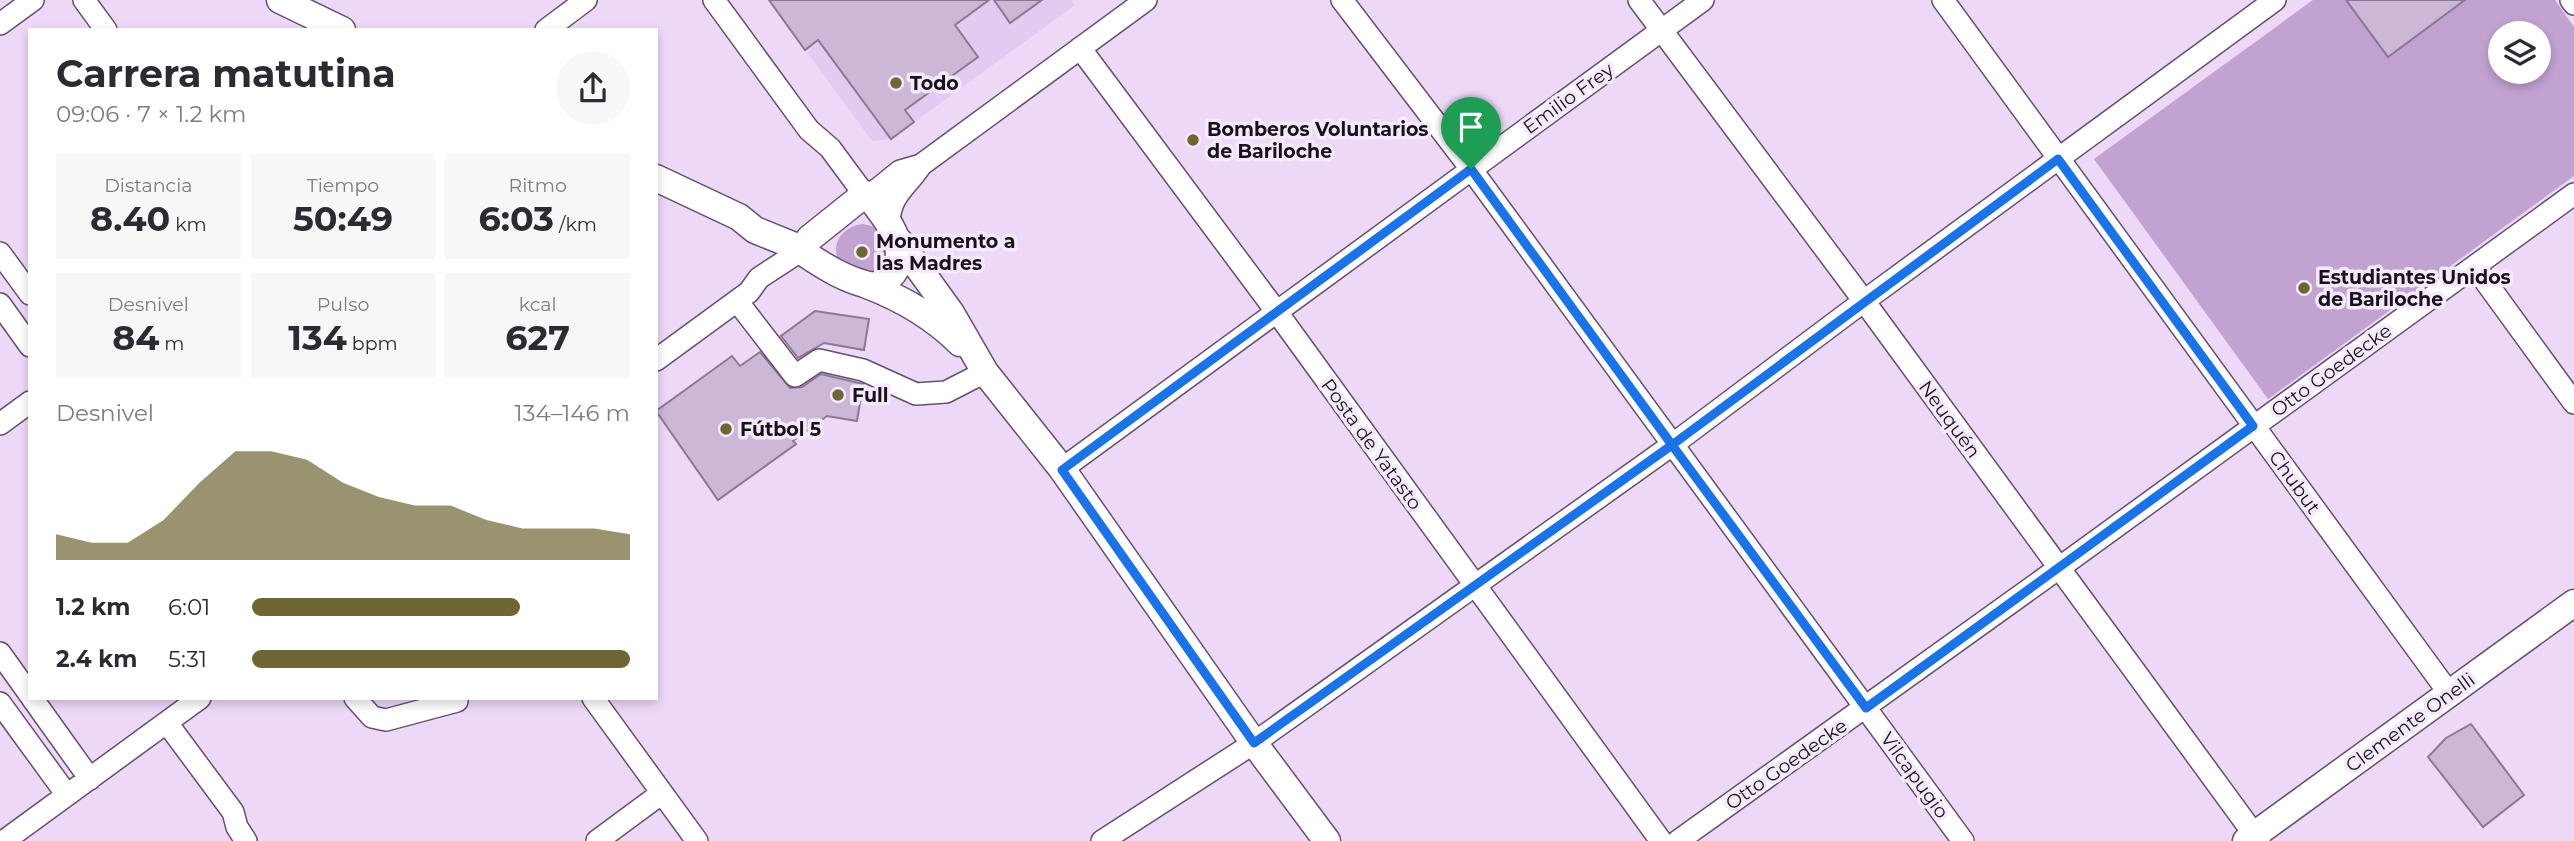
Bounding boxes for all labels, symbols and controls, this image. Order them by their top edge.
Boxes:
map controls [2488,21,2551,84]
button: layers [2488,21,2551,84]
text: Carrera matutina [56,50,396,97]
button: share [556,51,630,125]
street label: Emilio Frey [1519,58,1618,139]
place label: Todo [910,72,959,95]
marker: Todo [888,75,904,91]
pin [1441,97,1501,169]
text: 09:06 · 7 × 1.2 km [56,100,247,128]
icon: arrive [1452,108,1490,146]
place label: Bomberos Voluntarios de Bariloche [1207,118,1428,163]
marker: Bomberos Voluntarios de Bariloche [1185,132,1201,148]
text: Distancia [104,174,193,197]
text: Tiempo [307,174,379,197]
text: Ritmo [508,174,567,197]
text: 8.40 [90,197,170,240]
text: 50:49 [293,197,393,240]
text: 6:03 [478,197,554,240]
text: km [170,213,207,236]
text: /km [554,213,597,236]
place label: Monumento a las Madres [876,230,1015,275]
marker: Monumento a las Madres [854,244,870,260]
place label: Estudiantes Unidos de Bariloche [2318,266,2511,311]
marker: Estudiantes Unidos de Bariloche [2296,280,2312,296]
text: Desnivel [108,293,189,316]
text: Pulso [317,293,369,316]
text: kcal [519,293,557,316]
text: 84 [112,316,159,359]
text: 134 [288,316,347,359]
text: 627 [505,316,570,359]
street label: Otto Goedecke [2267,319,2396,422]
text: m [159,332,185,355]
text: bpm [347,332,398,355]
street label: Posta de Yatasto [1316,374,1427,514]
street label: Neuquén [1914,376,1985,462]
place label: Full [852,384,888,407]
marker: Full [830,387,846,403]
text: Desnivel [56,399,154,427]
text: 134–146 m [514,399,630,427]
place label: Fútbol 5 [740,418,821,441]
marker: Fútbol 5 [718,421,734,437]
street label: Chubut [2264,446,2325,519]
text: 1.2 km [56,593,130,621]
text: 6:01 [168,593,210,621]
text: 2.4 km [56,645,137,673]
text: 5:31 [168,645,207,673]
street label: Clemente Onelli [2341,668,2479,777]
street label: Otto Goedecke [1721,714,1852,815]
street label: Vilcapugio [1876,728,1954,823]

